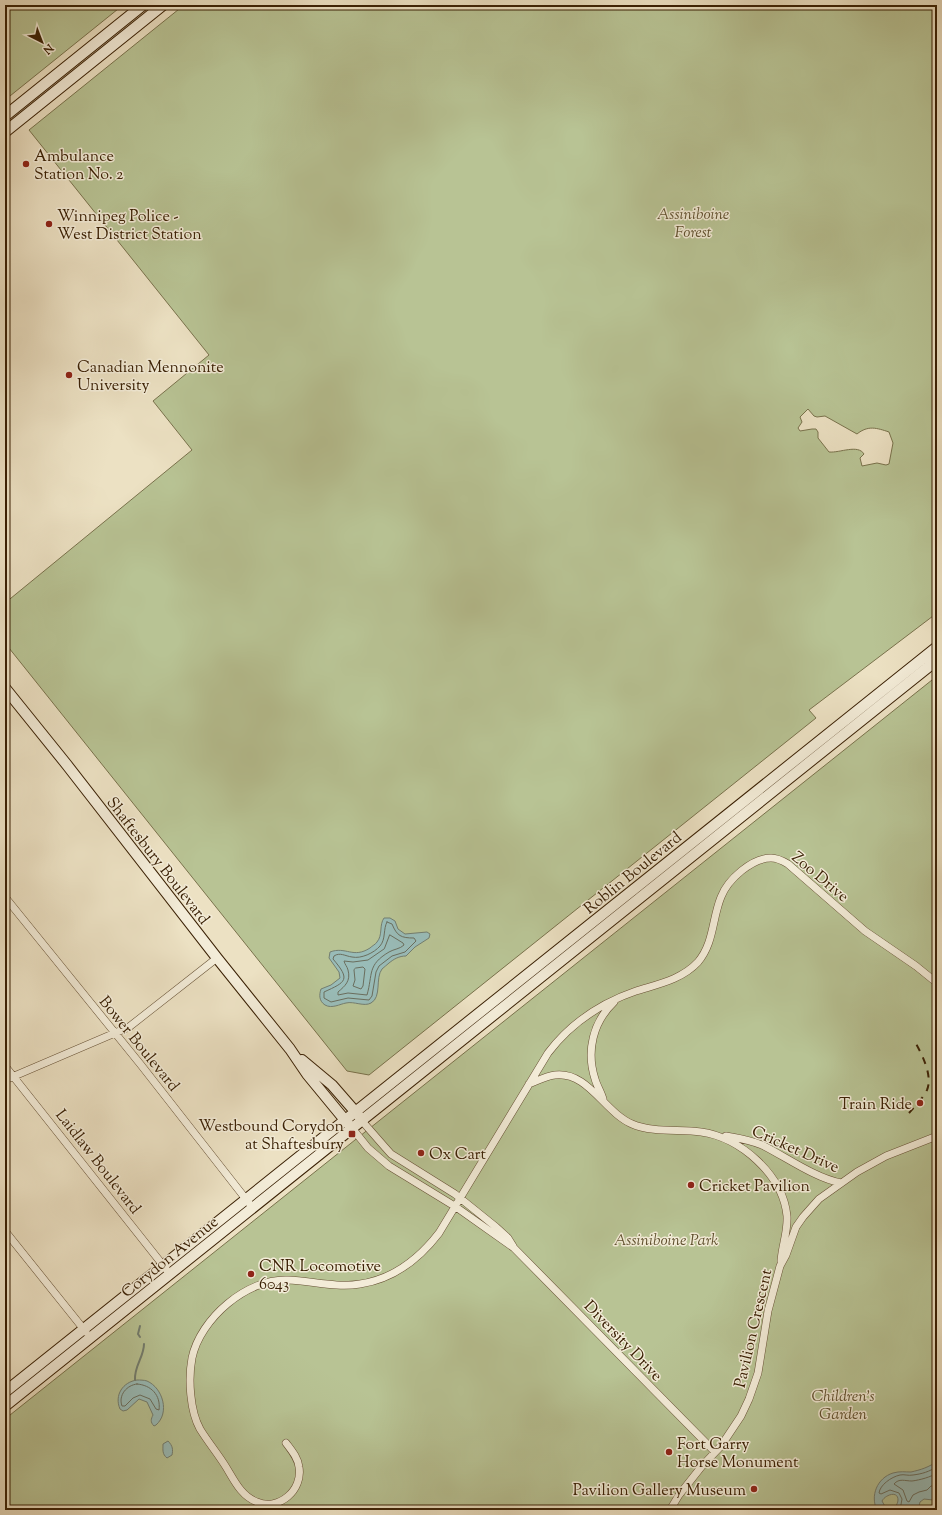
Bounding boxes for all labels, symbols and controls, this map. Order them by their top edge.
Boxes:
north arrow [22,22,62,62]
text: N [39,39,57,58]
place label: Ambulance Station No. 2 [34,146,124,187]
marker: Ambulance Station No. 2 [21,159,31,169]
park label: Assiniboine Forest [657,204,729,245]
place label: Winnipeg Police - West District Station [57,206,202,247]
marker: Winnipeg Police - West District Station [44,219,54,229]
place label: Canadian Mennonite University [77,357,224,398]
marker: Canadian Mennonite University [64,370,74,380]
street label: Shaftesbury Boulevard [100,793,214,930]
street label: Roblin Boulevard [580,827,688,921]
street label: Zoo Drive [786,847,853,909]
street label: Bower Boulevard [92,992,184,1097]
place label: Train Ride [839,1094,912,1117]
marker: Train Ride [915,1098,925,1108]
street label: Laidlaw Boulevard [49,1105,145,1220]
place label: Westbound Corydon at Shaftesbury [198,1116,345,1157]
street label: Cricket Drive [748,1121,842,1180]
marker: Westbound Corydon at Shaftesbury [347,1129,357,1139]
place label: Ox Cart [429,1144,487,1167]
marker: Ox Cart [416,1148,426,1158]
place label: Cricket Pavilion [699,1176,811,1199]
marker: Cricket Pavilion [686,1180,696,1190]
street label: Corydon Avenue [117,1212,224,1304]
park label: Assiniboine Park [614,1230,718,1253]
place label: CNR Locomotive 6043 [259,1256,381,1297]
street label: Pavilion Crescent [730,1266,779,1390]
marker: CNR Locomotive 6043 [246,1269,256,1279]
street label: Diversity Drive [578,1296,667,1387]
park label: Children's Garden [811,1386,875,1427]
place label: Fort Garry Horse Monument [677,1434,799,1475]
marker: Fort Garry Horse Monument [664,1447,674,1457]
place label: Pavilion Gallery Museum [573,1480,746,1503]
marker: Pavilion Gallery Museum [749,1484,759,1494]

